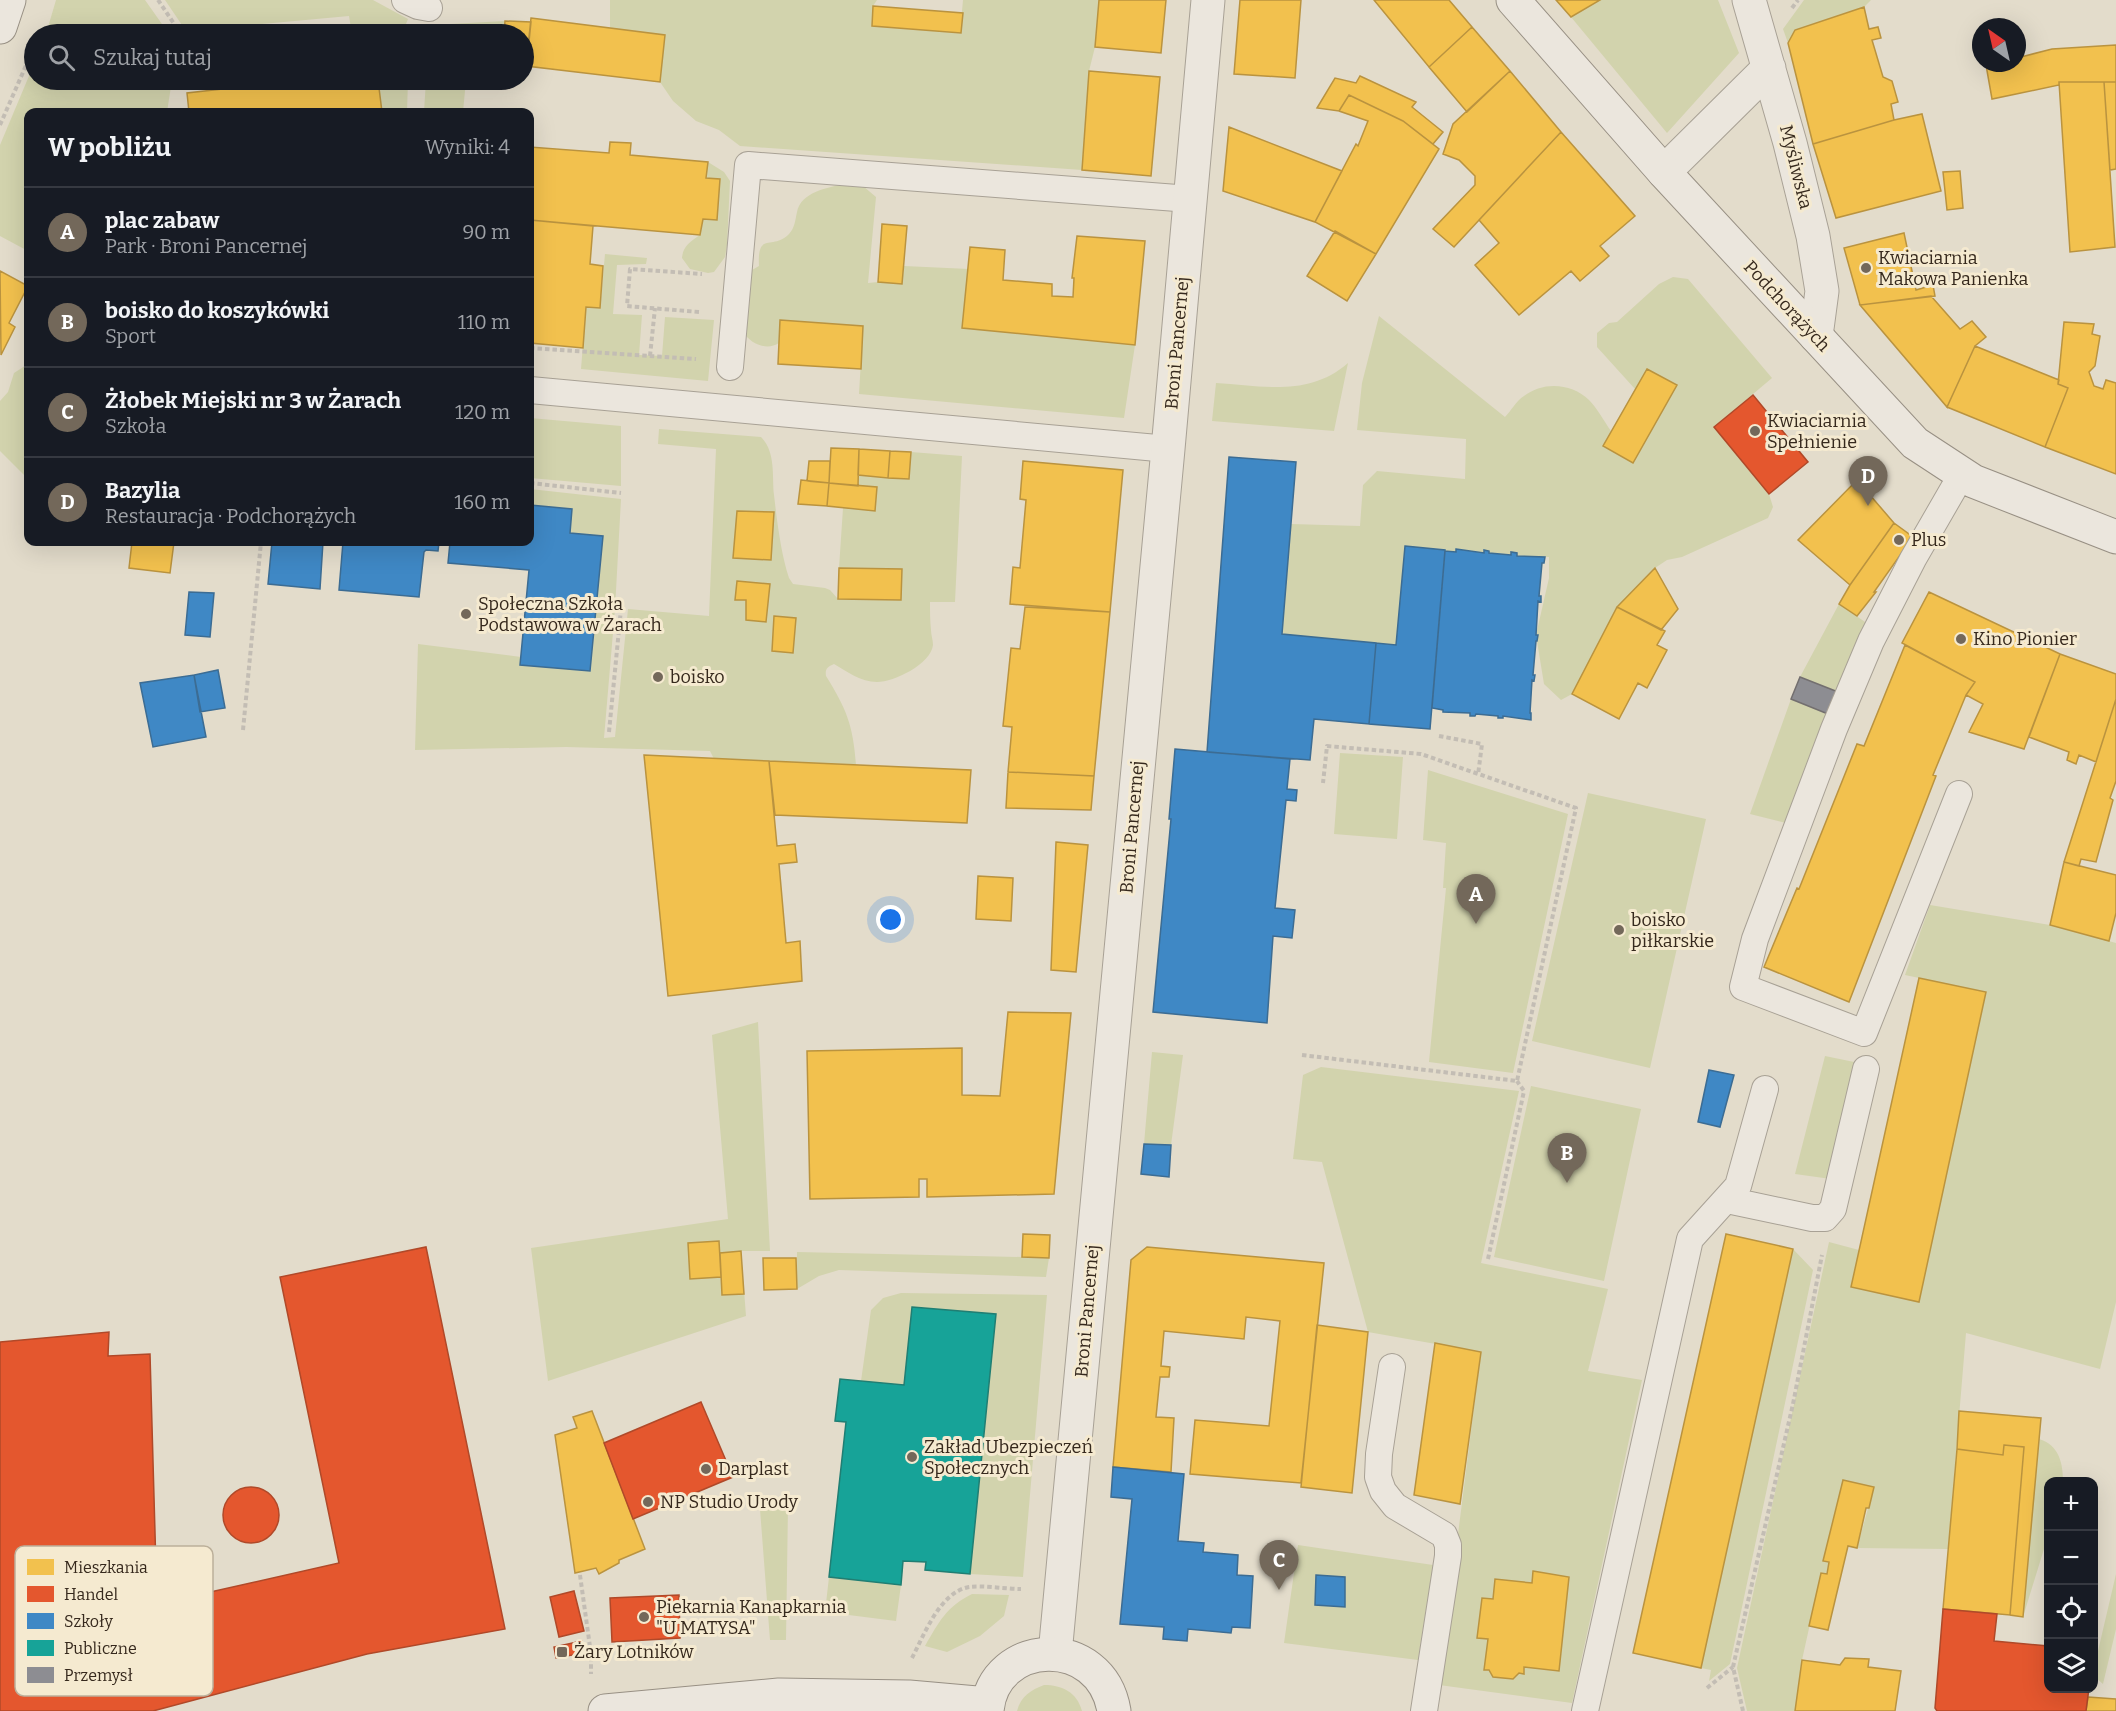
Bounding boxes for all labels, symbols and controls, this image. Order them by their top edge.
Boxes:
north arrow [1972,18,2026,72]
search box [24,24,534,90]
icon: search [45,41,78,74]
text: Szukaj tutaj [93,44,212,71]
street label: Myśliwska [1775,123,1817,211]
text: W pobliżu [48,132,171,163]
text: Wyniki: 4 [425,135,510,159]
text: plac zabaw [105,207,219,234]
text: A [60,220,75,244]
text: 90 m [462,220,510,244]
text: Park · Broni Pancernej [105,234,308,258]
place label: Kwiaciarnia Makowa Panienka [1878,247,2028,290]
street label: Podchorążych [1739,256,1835,356]
marker: Kwiaciarnia Makowa Panienka [1859,261,1873,275]
street label: Broni Pancernej [1160,276,1194,410]
text: boisko do koszykówki [105,297,329,324]
text: B [61,310,74,334]
text: 110 m [458,310,510,334]
text: Sport [105,324,156,348]
text: Żłobek Miejski nr 3 w Żarach [105,387,401,414]
text: C [61,400,74,424]
text: 120 m [455,400,510,424]
place label: Kwiaciarnia Spełnienie [1767,410,1867,453]
text: Szkoła [105,414,166,438]
marker: Kwiaciarnia Spełnienie [1748,424,1762,438]
pin: D [1848,456,1888,506]
text: Bazylia [105,477,180,504]
text: D [60,490,75,514]
text: 160 m [454,490,510,514]
text: Restauracja · Podchorążych [105,504,356,528]
place label: Plus [1911,529,1946,551]
marker: Plus [1892,533,1906,547]
place label: Społeczna Szkoła Podstawowa w Żarach [478,593,662,636]
marker: Społeczna Szkoła Podstawowa w Żarach [459,607,473,621]
place label: Kino Pionier [1973,628,2077,650]
marker: Kino Pionier [1954,632,1968,646]
place label: boisko [670,666,725,688]
marker: boisko [651,670,665,684]
street label: Broni Pancernej [1115,760,1149,894]
pin: A [1456,874,1496,924]
your location [876,905,905,934]
place label: boisko piłkarskie [1631,909,1714,952]
marker: boisko piłkarskie [1612,923,1626,937]
pin: B [1548,1134,1586,1183]
street label: Broni Pancernej [1070,1244,1104,1378]
place label: Zakład Ubezpieczeń Społecznych [924,1436,1093,1479]
marker: Zakład Ubezpieczeń Społecznych [905,1450,919,1464]
place label: Darplast [718,1458,789,1480]
marker: Darplast [699,1462,713,1476]
map controls [2044,1477,2098,1693]
button: + [2044,1477,2098,1531]
place label: NP Studio Urody [660,1491,799,1513]
marker: NP Studio Urody [641,1495,655,1509]
button: − [2044,1531,2098,1585]
pin: C [1260,1540,1298,1590]
legend [15,1546,213,1696]
text: Mieszkania [64,1558,148,1577]
text: Handel [64,1585,119,1604]
button: locate [2044,1585,2098,1639]
place label: Piekarnia Kanapkarnia "U MATYSA" [656,1596,847,1639]
marker: Piekarnia Kanapkarnia "U MATYSA" [637,1610,651,1624]
text: Szkoły [64,1612,113,1631]
text: Publiczne [64,1639,137,1658]
button: layers [2044,1639,2098,1693]
place label: Żary Lotników [574,1641,694,1663]
marker: Żary Lotników [555,1645,569,1659]
text: Przemysł [64,1666,133,1685]

